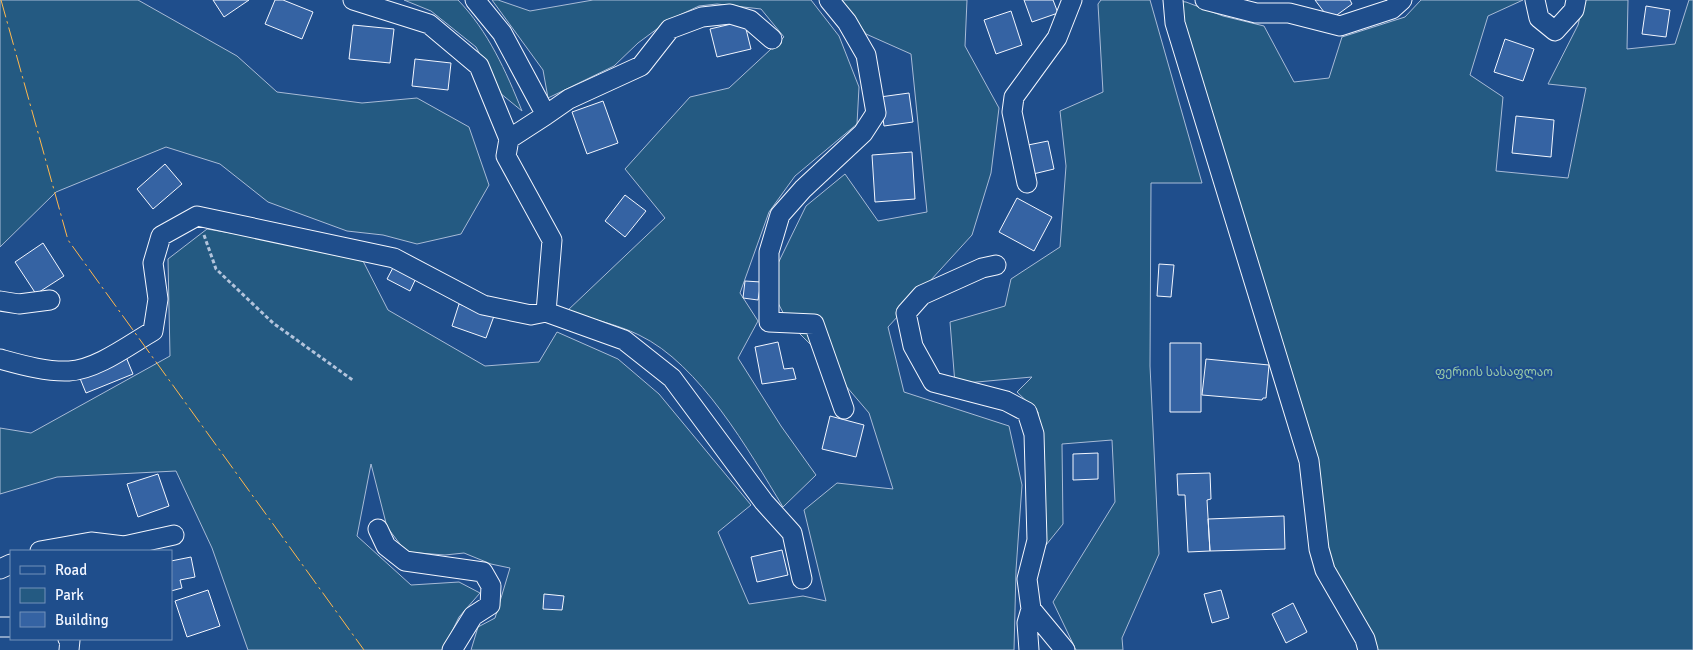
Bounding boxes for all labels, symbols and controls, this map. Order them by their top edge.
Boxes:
park label: ფერიის სასაფლაო [1435,365,1553,380]
legend [10,550,172,640]
text: Road [55,561,87,579]
text: Park [55,586,84,604]
text: Building [55,611,109,629]

